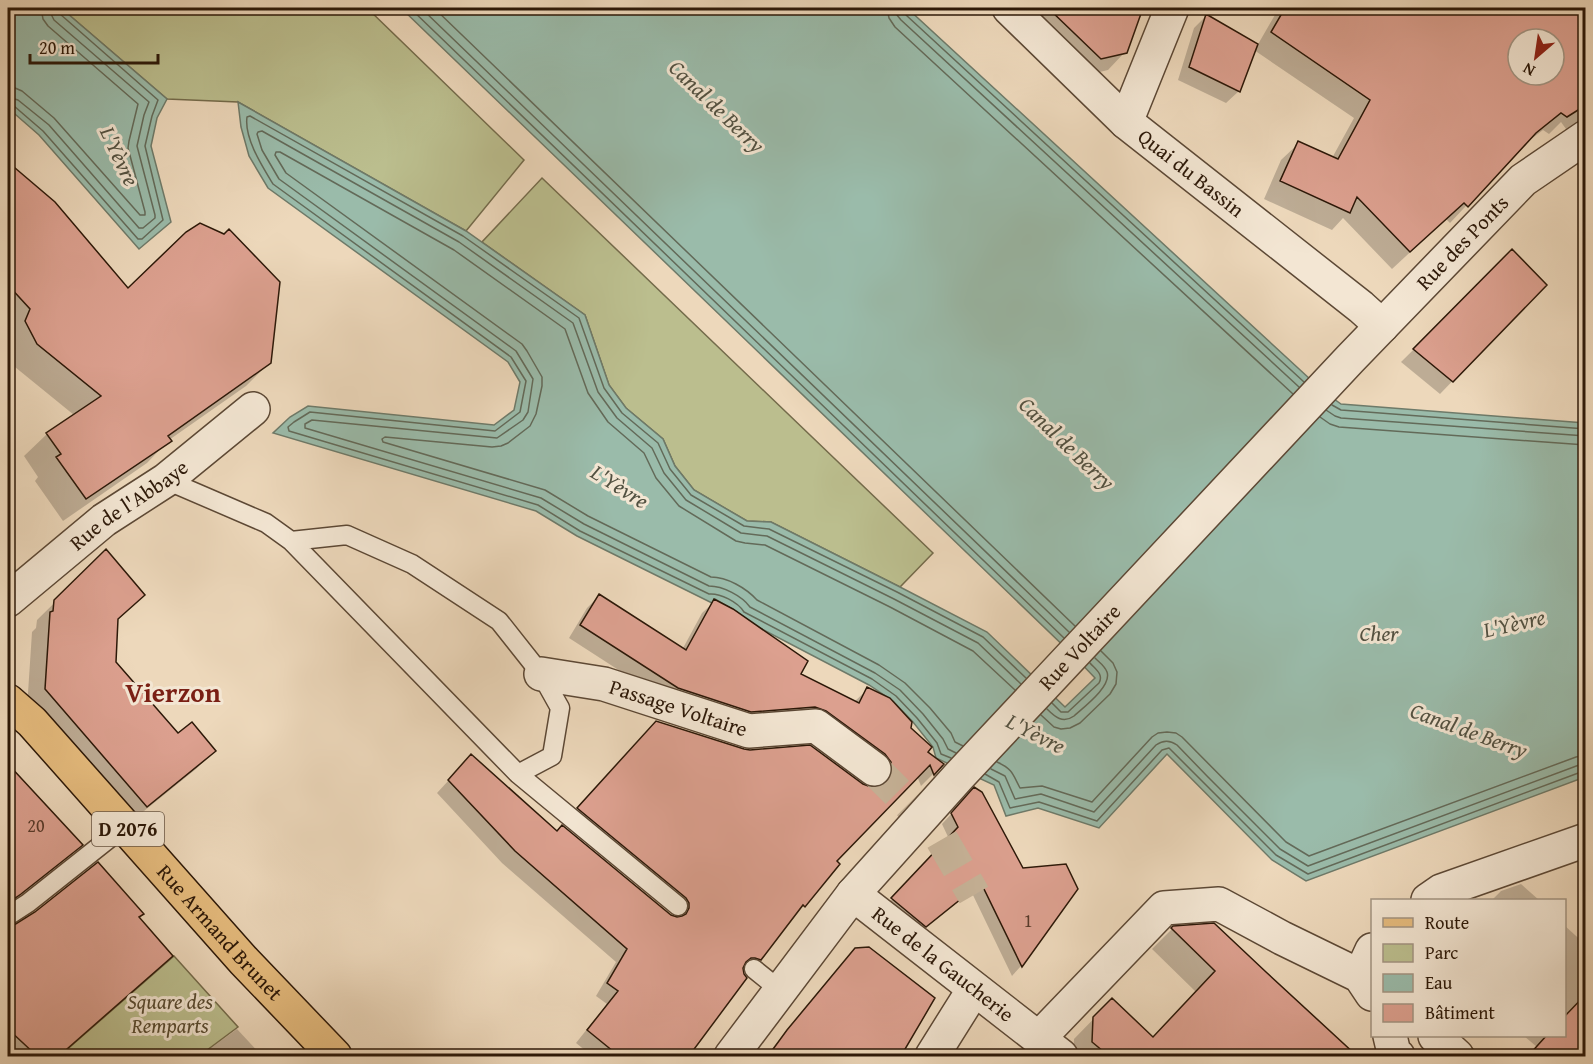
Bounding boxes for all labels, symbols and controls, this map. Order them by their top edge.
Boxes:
scale bar [30,27,158,65]
north arrow [1506,27,1566,87]
text: 20 m [39,34,75,61]
water label: Canal de Berry [662,52,772,160]
text: N [1518,57,1539,83]
water label: L'Yèvre [92,120,148,191]
street label: Quai du Bassin [1131,121,1251,225]
street label: Rue des Ponts [1409,188,1516,297]
water label: Canal de Berry [1012,389,1122,497]
street label: Rue de l'Abbaye [63,452,195,558]
water label: L'Yèvre [584,455,655,516]
street label: Rue Voltaire [1031,597,1128,697]
water label: L'Yèvre [1479,600,1548,646]
water label: Cher [1359,617,1399,649]
street label: Passage Voltaire [606,671,752,745]
district label: Vierzon [125,672,221,712]
water label: Canal de Berry [1406,694,1532,766]
water label: L'Yèvre [1000,704,1071,762]
house number: 20 [27,812,45,839]
road number: D 2076 [92,812,164,846]
street label: Rue Armand Brunet [150,857,291,1008]
street label: Rue de la Gaucherie [866,898,1021,1029]
legend [1371,899,1566,1037]
house number: 1 [1024,907,1032,934]
text: Route [1425,909,1469,936]
text: Parc [1425,939,1458,966]
text: Eau [1425,969,1453,996]
park label: Square des Remparts [127,986,213,1041]
text: Bâtiment [1425,999,1495,1026]

